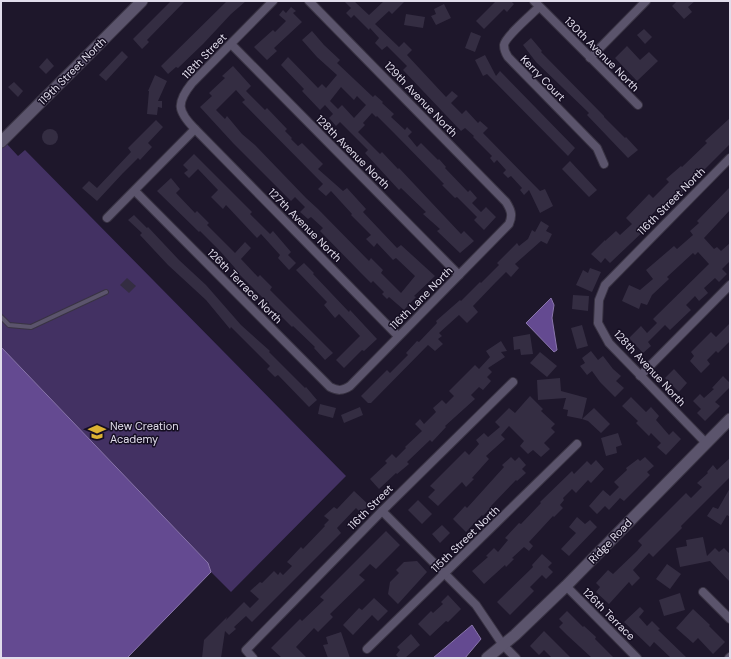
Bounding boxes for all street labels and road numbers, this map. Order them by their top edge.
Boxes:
street label: 130th Avenue North [562,14,642,94]
street label: 118th Street [179,30,229,82]
street label: 119th Street North [35,34,109,108]
street label: Kerry Court [518,52,568,104]
street label: 129th Avenue North [381,58,461,140]
street label: 128th Avenue North [313,112,393,192]
street label: 116th Street North [634,164,708,238]
street label: 127th Avenue North [265,185,345,265]
street label: 126th Terrace North [205,246,285,326]
street label: 116th Lane North [387,264,455,332]
street label: 128th Avenue North [611,327,689,409]
street label: 116th Street [344,481,396,533]
street label: 115th Street North [428,503,502,575]
street label: Ridge Road [585,516,635,566]
street label: 126th Terrace [580,585,638,643]

